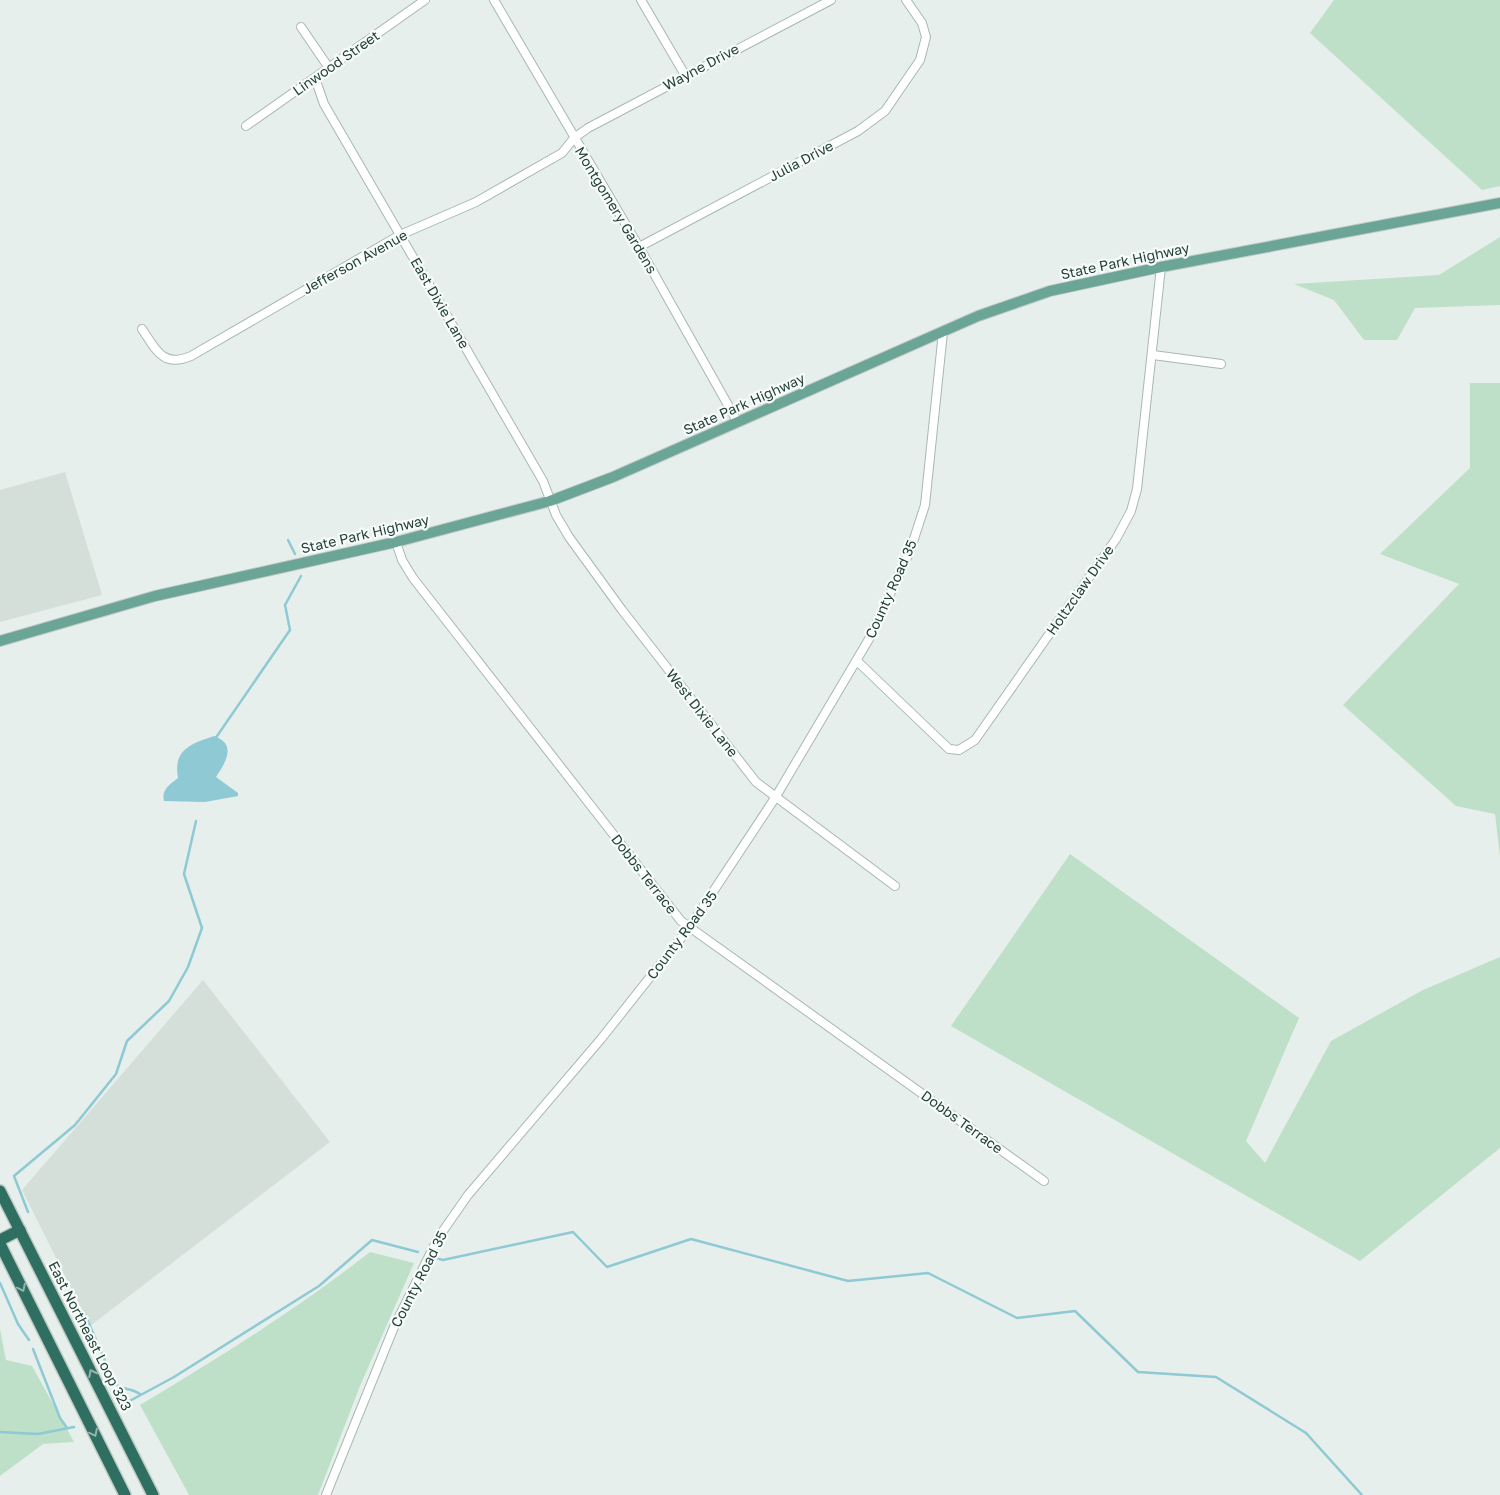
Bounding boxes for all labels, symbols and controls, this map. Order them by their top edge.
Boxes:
street label: Linwood Street [289,26,382,99]
street label: Wayne Drive [660,40,742,94]
street label: Julia Drive [766,136,836,185]
street label: Montgomery Gardens [572,143,661,276]
street label: Jefferson Avenue [300,226,410,297]
street label: State Park Highway [1059,239,1191,282]
street label: East Dixie Lane [408,254,473,351]
street label: State Park Highway [680,369,807,438]
street label: State Park Highway [299,510,431,557]
street label: County Road 35 [861,537,920,641]
street label: Holtzclaw Drive [1042,542,1117,638]
street label: West Dixie Lane [663,665,742,760]
street label: Dobbs Terrace [608,831,681,917]
street label: County Road 35 [643,887,720,982]
street label: Dobbs Terrace [918,1086,1006,1157]
street label: County Road 35 [387,1228,450,1330]
street label: East Northeast Loop 323 [45,1258,136,1413]
one-way arrow [16,1283,26,1292]
one-way arrow [88,1369,98,1378]
one-way arrow [88,1428,98,1437]

